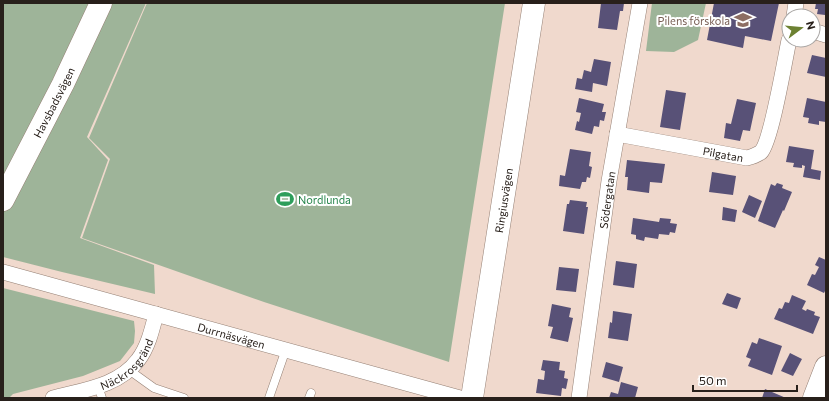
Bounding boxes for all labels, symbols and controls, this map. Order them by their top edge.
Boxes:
north arrow [781,8,821,48]
school or university icon: Pilens förskola [733,10,753,30]
place label: Pilens förskola [658,14,730,27]
text: N [804,19,818,31]
street label: Havsbadsvägen [30,65,77,140]
street label: Pilgatan [702,144,744,164]
street label: Ringiusvägen [492,167,515,234]
street label: Södergatan [596,170,617,229]
sports icon: Nordlunda [275,189,295,209]
place label: Nordlunda [298,193,351,206]
street label: Durrnäsvägen [196,320,267,350]
street label: Näckrosgränd [98,337,155,392]
scale bar [693,367,797,393]
text: 50 m [699,373,727,387]

